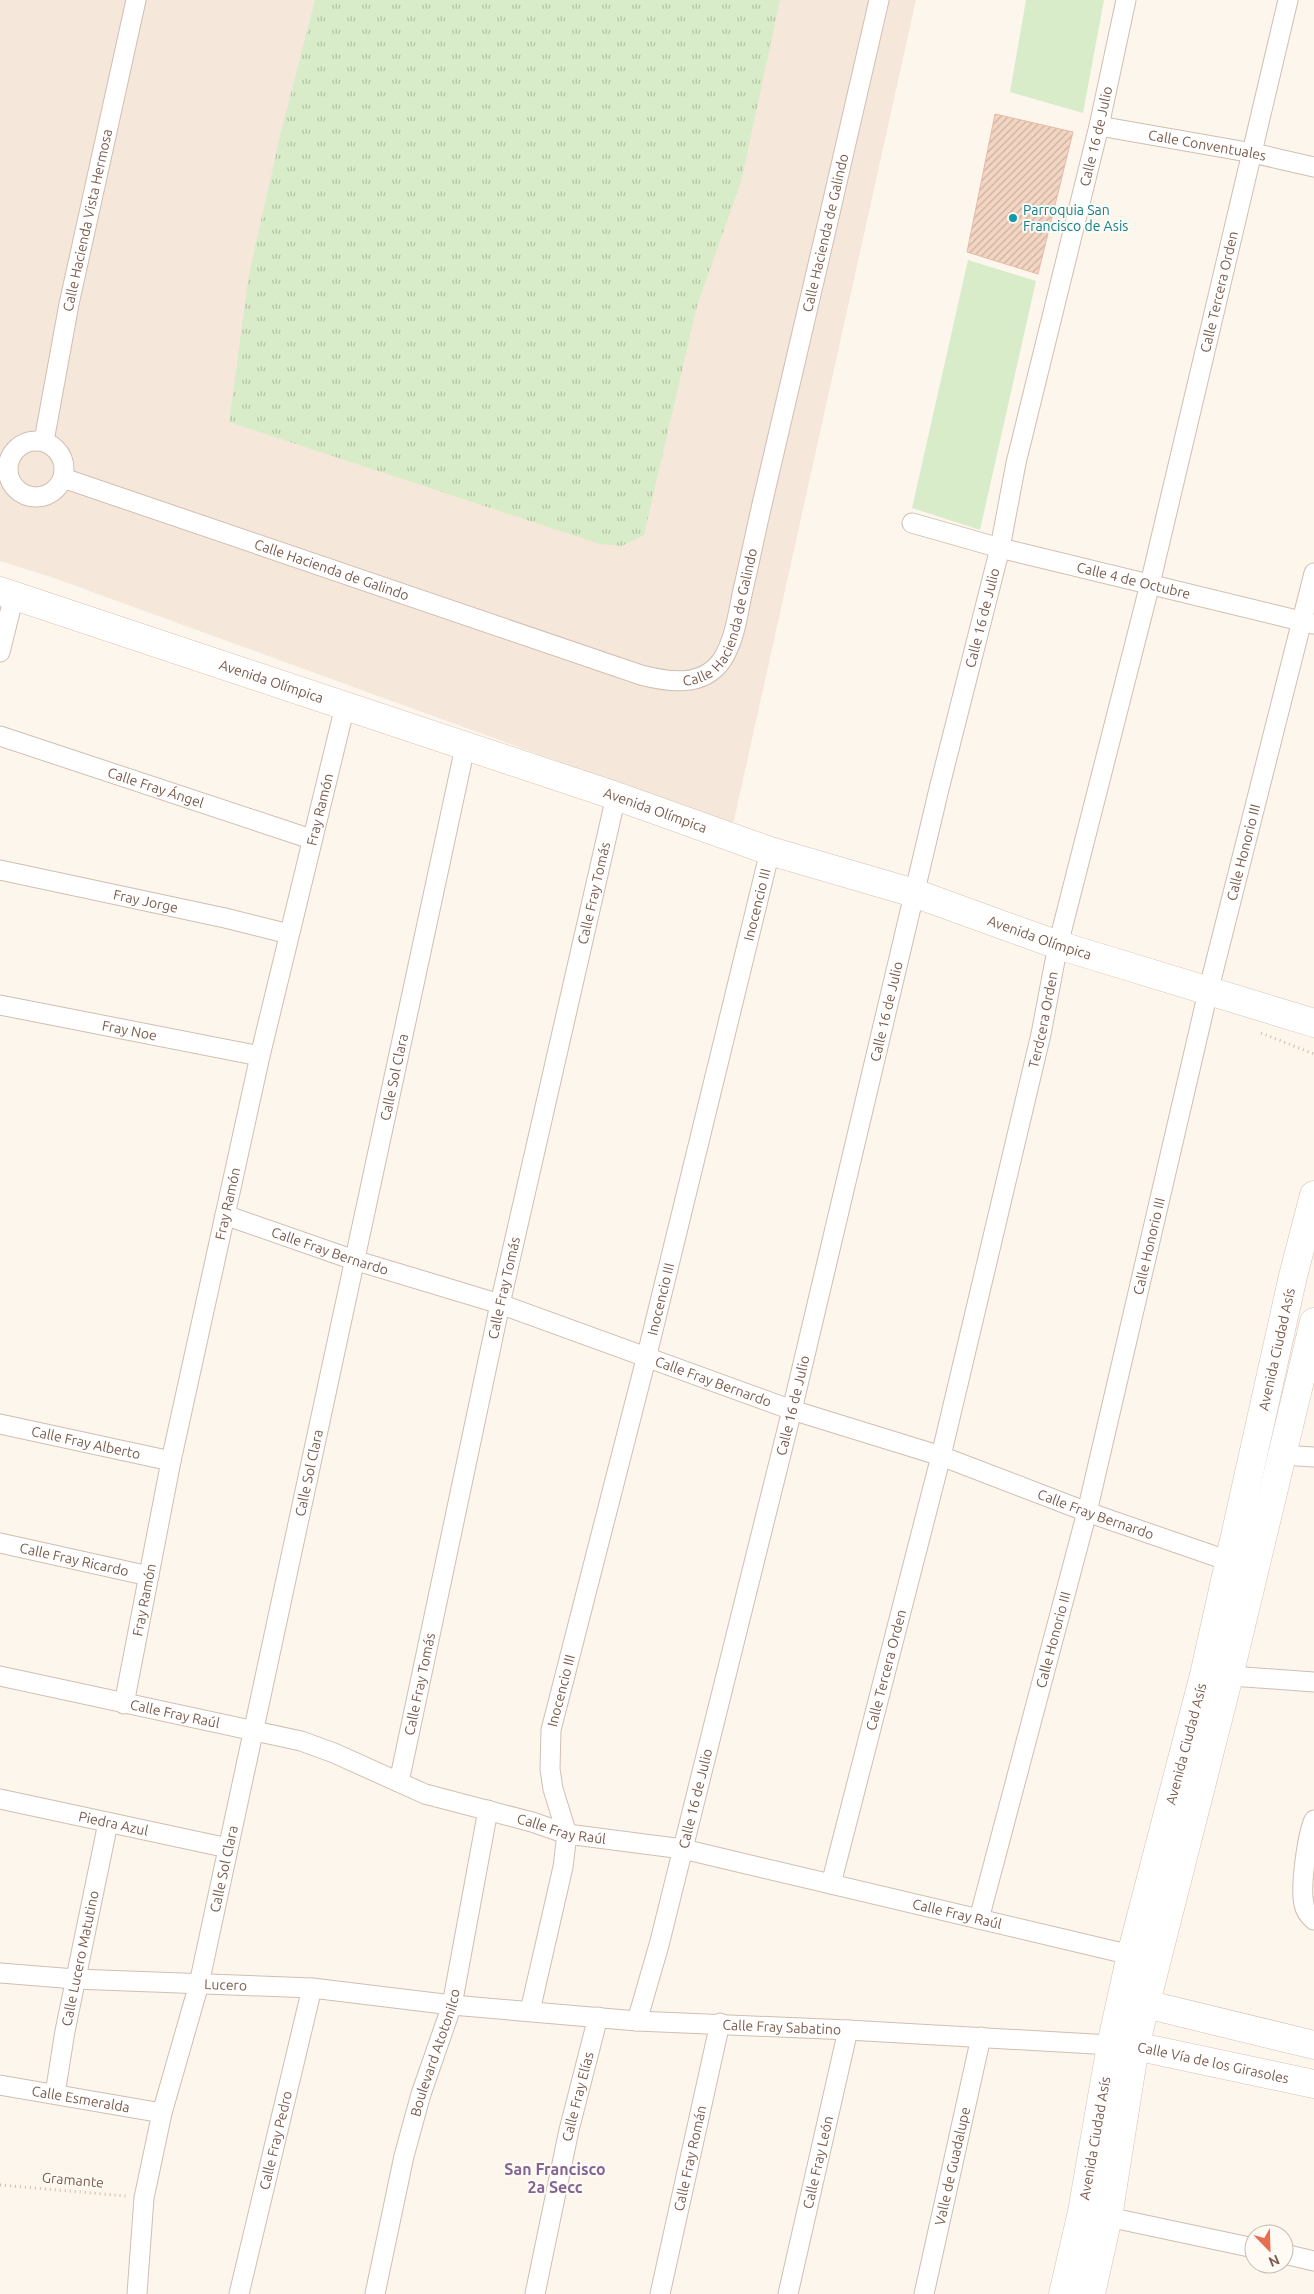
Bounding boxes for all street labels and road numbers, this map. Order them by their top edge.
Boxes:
street label: Calle 16 de Julio [1076,85,1115,188]
street label: Calle Hacienda Vista Hermosa [60,127,115,313]
street label: Calle Conventuales [1147,127,1268,164]
street label: Calle Hacienda de Galindo [799,152,851,314]
street label: Calle Tercera Orden [1197,229,1241,354]
street label: Calle Hacienda de Galindo [252,536,411,603]
street label: Calle Hacienda de Galindo [682,547,760,689]
street label: Calle 4 de Octubre [1075,559,1192,602]
street label: Calle 16 de Julio [962,566,1003,670]
street label: Avenida Olímpica [217,657,326,706]
street label: Calle Fray Ángel [106,764,206,811]
street label: Fray Ramón [303,772,336,847]
street label: Avenida Olímpica [601,784,709,836]
street label: Calle Honorio III [1223,802,1263,902]
street label: Calle Fray Tomás [574,840,613,946]
street label: Inocencio III [740,867,773,943]
street label: Fray Jorge [112,886,180,916]
street label: Avenida Olímpica [985,912,1093,963]
street label: Calle 16 de Julio [867,960,906,1063]
street label: Terdcera Orden [1025,970,1061,1070]
street label: Fray Noe [101,1017,158,1044]
street label: Calle Sol Clara [377,1032,411,1122]
street label: Fray Ramón [212,1166,243,1241]
street label: Calle Honorio III [1130,1196,1168,1296]
street label: Calle Fray Bernardo [269,1224,390,1278]
street label: Calle Fray Tomás [485,1235,523,1341]
street label: Inocencio III [644,1261,677,1337]
street label: Avenida Ciudad Asís [1255,1286,1298,1412]
street label: Calle Fray Bernardo [653,1353,774,1410]
street label: Calle 16 de Julio [773,1354,813,1457]
street label: Calle Fray Alberto [30,1423,142,1462]
street label: Calle Sol Clara [292,1428,326,1518]
street label: Calle Fray Bernardo [1035,1486,1156,1542]
street label: Calle Fray Ricardo [18,1540,130,1579]
street label: Fray Ramón [129,1562,159,1638]
street label: Calle Honorio III [1033,1590,1074,1690]
street label: Calle Tercera Orden [863,1608,909,1732]
street label: Calle Fray Tomás [401,1631,438,1737]
street label: Inocencio III [544,1653,578,1728]
street label: Avenida Ciudad Asís [1162,1681,1210,1807]
street label: Calle Fray Raúl [129,1696,222,1731]
street label: Calle 16 de Julio [675,1747,716,1850]
street label: Piedra Azul [77,1808,150,1839]
street label: Calle Fray Raúl [515,1810,607,1847]
street label: Calle Sol Clara [207,1824,241,1914]
street label: Calle Lucero Matutino [58,1889,102,2028]
street label: Calle Fray Raúl [911,1896,1004,1932]
street label: Lucero [204,1976,247,1994]
street label: Boulevard Atotonilco [407,1988,463,2118]
street label: Calle Fray Sabatino [722,2017,841,2038]
street label: Calle Vía de los Girasoles [1136,2039,1290,2086]
street label: Calle Fray Elías [559,2050,597,2143]
street label: Avenida Ciudad Asís [1076,2075,1113,2201]
street label: Calle Esmeralda [30,2083,131,2115]
street label: Calle Fray Pedro [256,2089,295,2191]
street label: Calle Fray Román [671,2104,710,2213]
street label: Valle de Guadalupe [931,2105,973,2227]
street label: Calle Fray León [800,2114,836,2210]
street label: Gramante [41,2169,105,2191]

